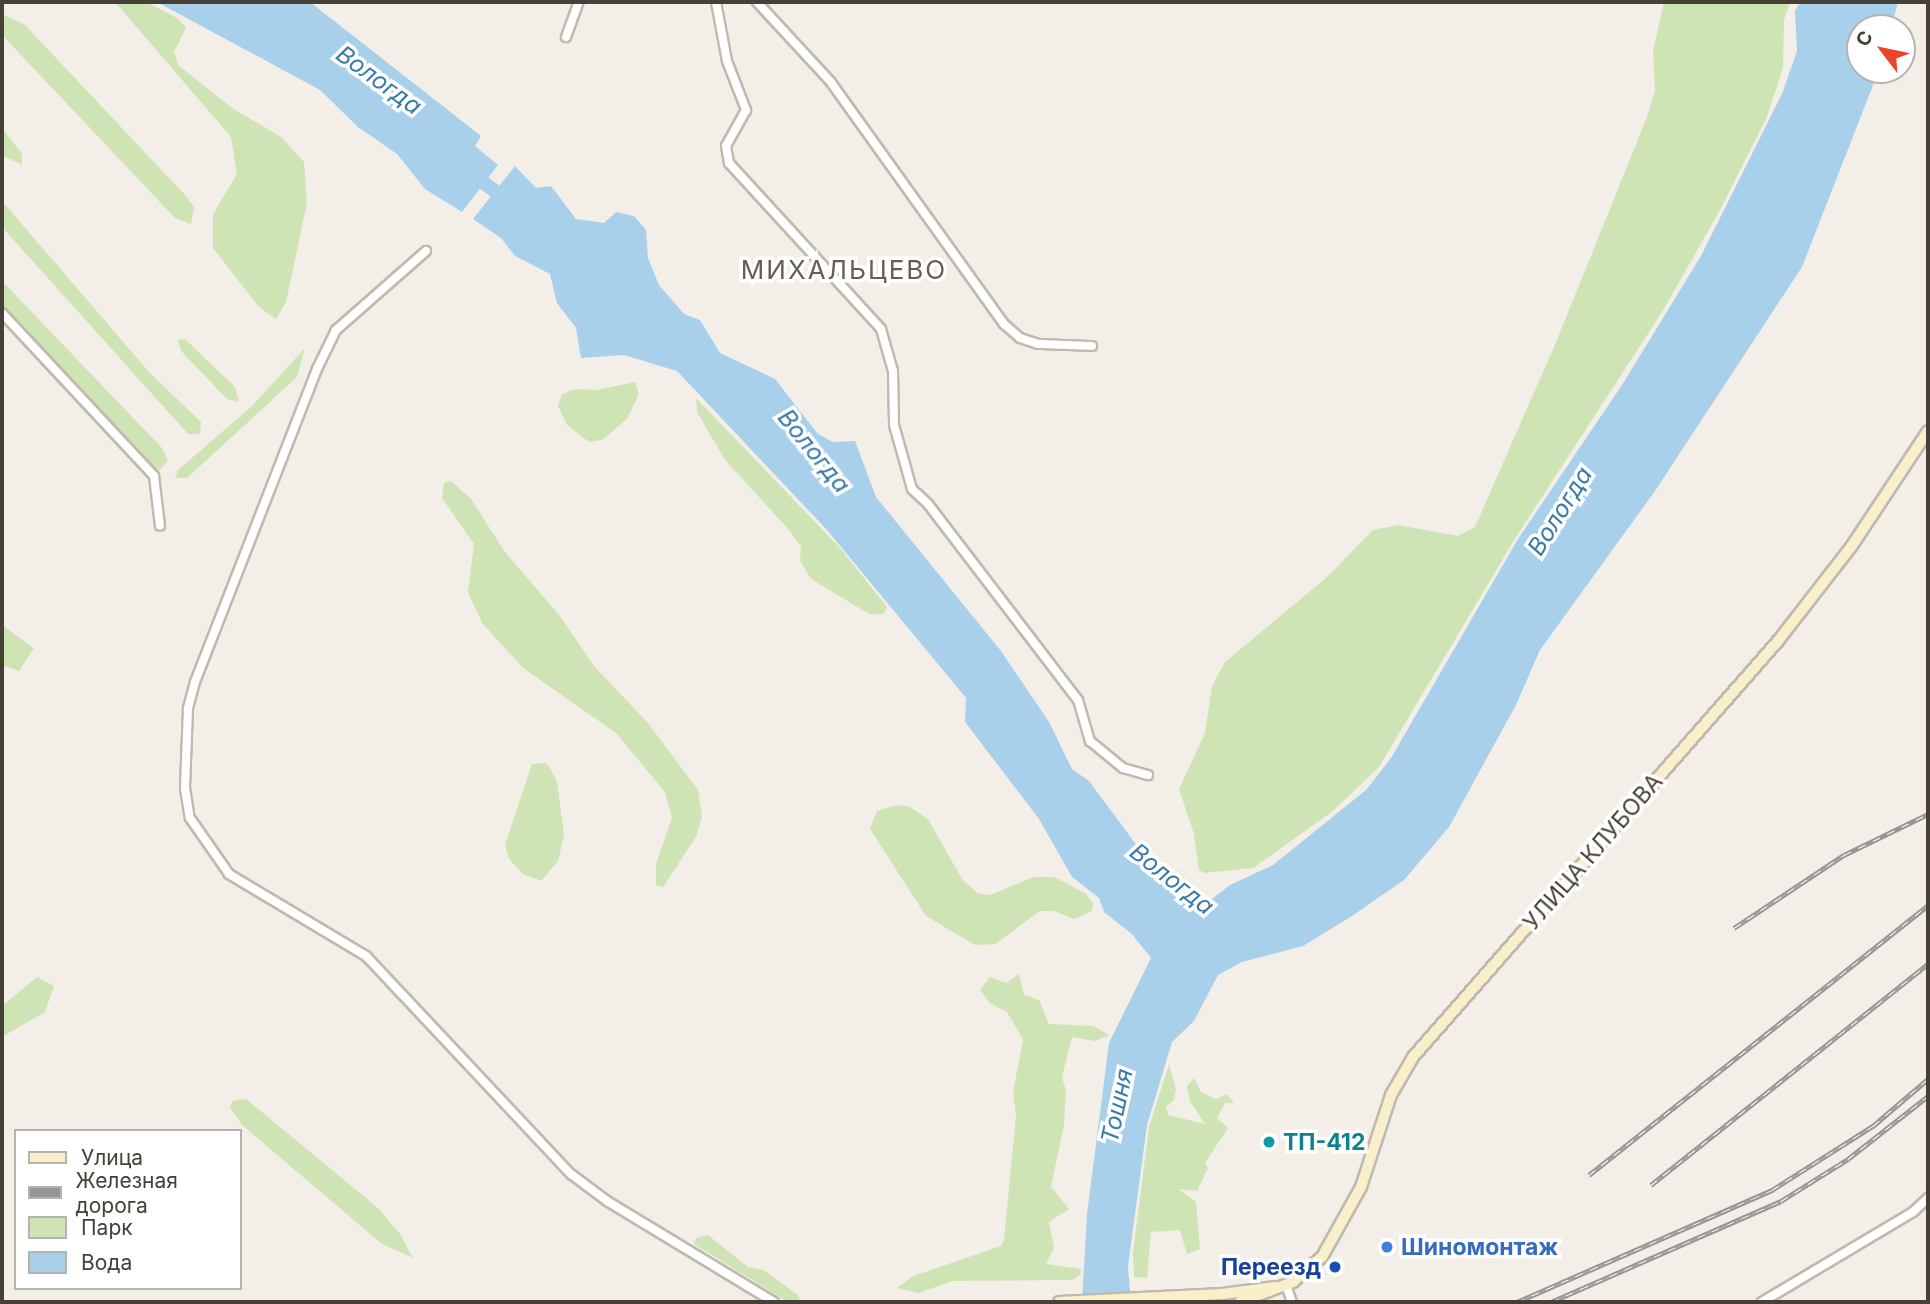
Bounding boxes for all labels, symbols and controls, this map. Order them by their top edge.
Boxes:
north arrow [1846,14,1916,84]
text: С [1851,27,1878,51]
water label: Вологда [331,39,427,121]
district label: МИХАЛЬЦЕВО [742,254,946,286]
water label: Вологда [772,404,856,498]
water label: Вологда [1522,462,1598,560]
street label: УЛИЦА КЛУБОВА [1518,768,1668,936]
water label: Вологда [1124,837,1220,921]
water label: Тошня [1095,1066,1139,1146]
place label: ТП-412 [1283,1128,1365,1156]
legend [14,1129,242,1290]
marker: ТП-412 [1261,1134,1277,1150]
text: Улица [81,1145,143,1170]
text: Железная дорога [76,1168,178,1218]
text: Парк [81,1215,133,1240]
place label: Шиномонтаж [1401,1233,1558,1261]
marker: Шиномонтаж [1379,1239,1395,1255]
text: Вода [81,1250,132,1275]
place label: Переезд [1221,1253,1321,1281]
marker: Переезд [1327,1259,1343,1275]

